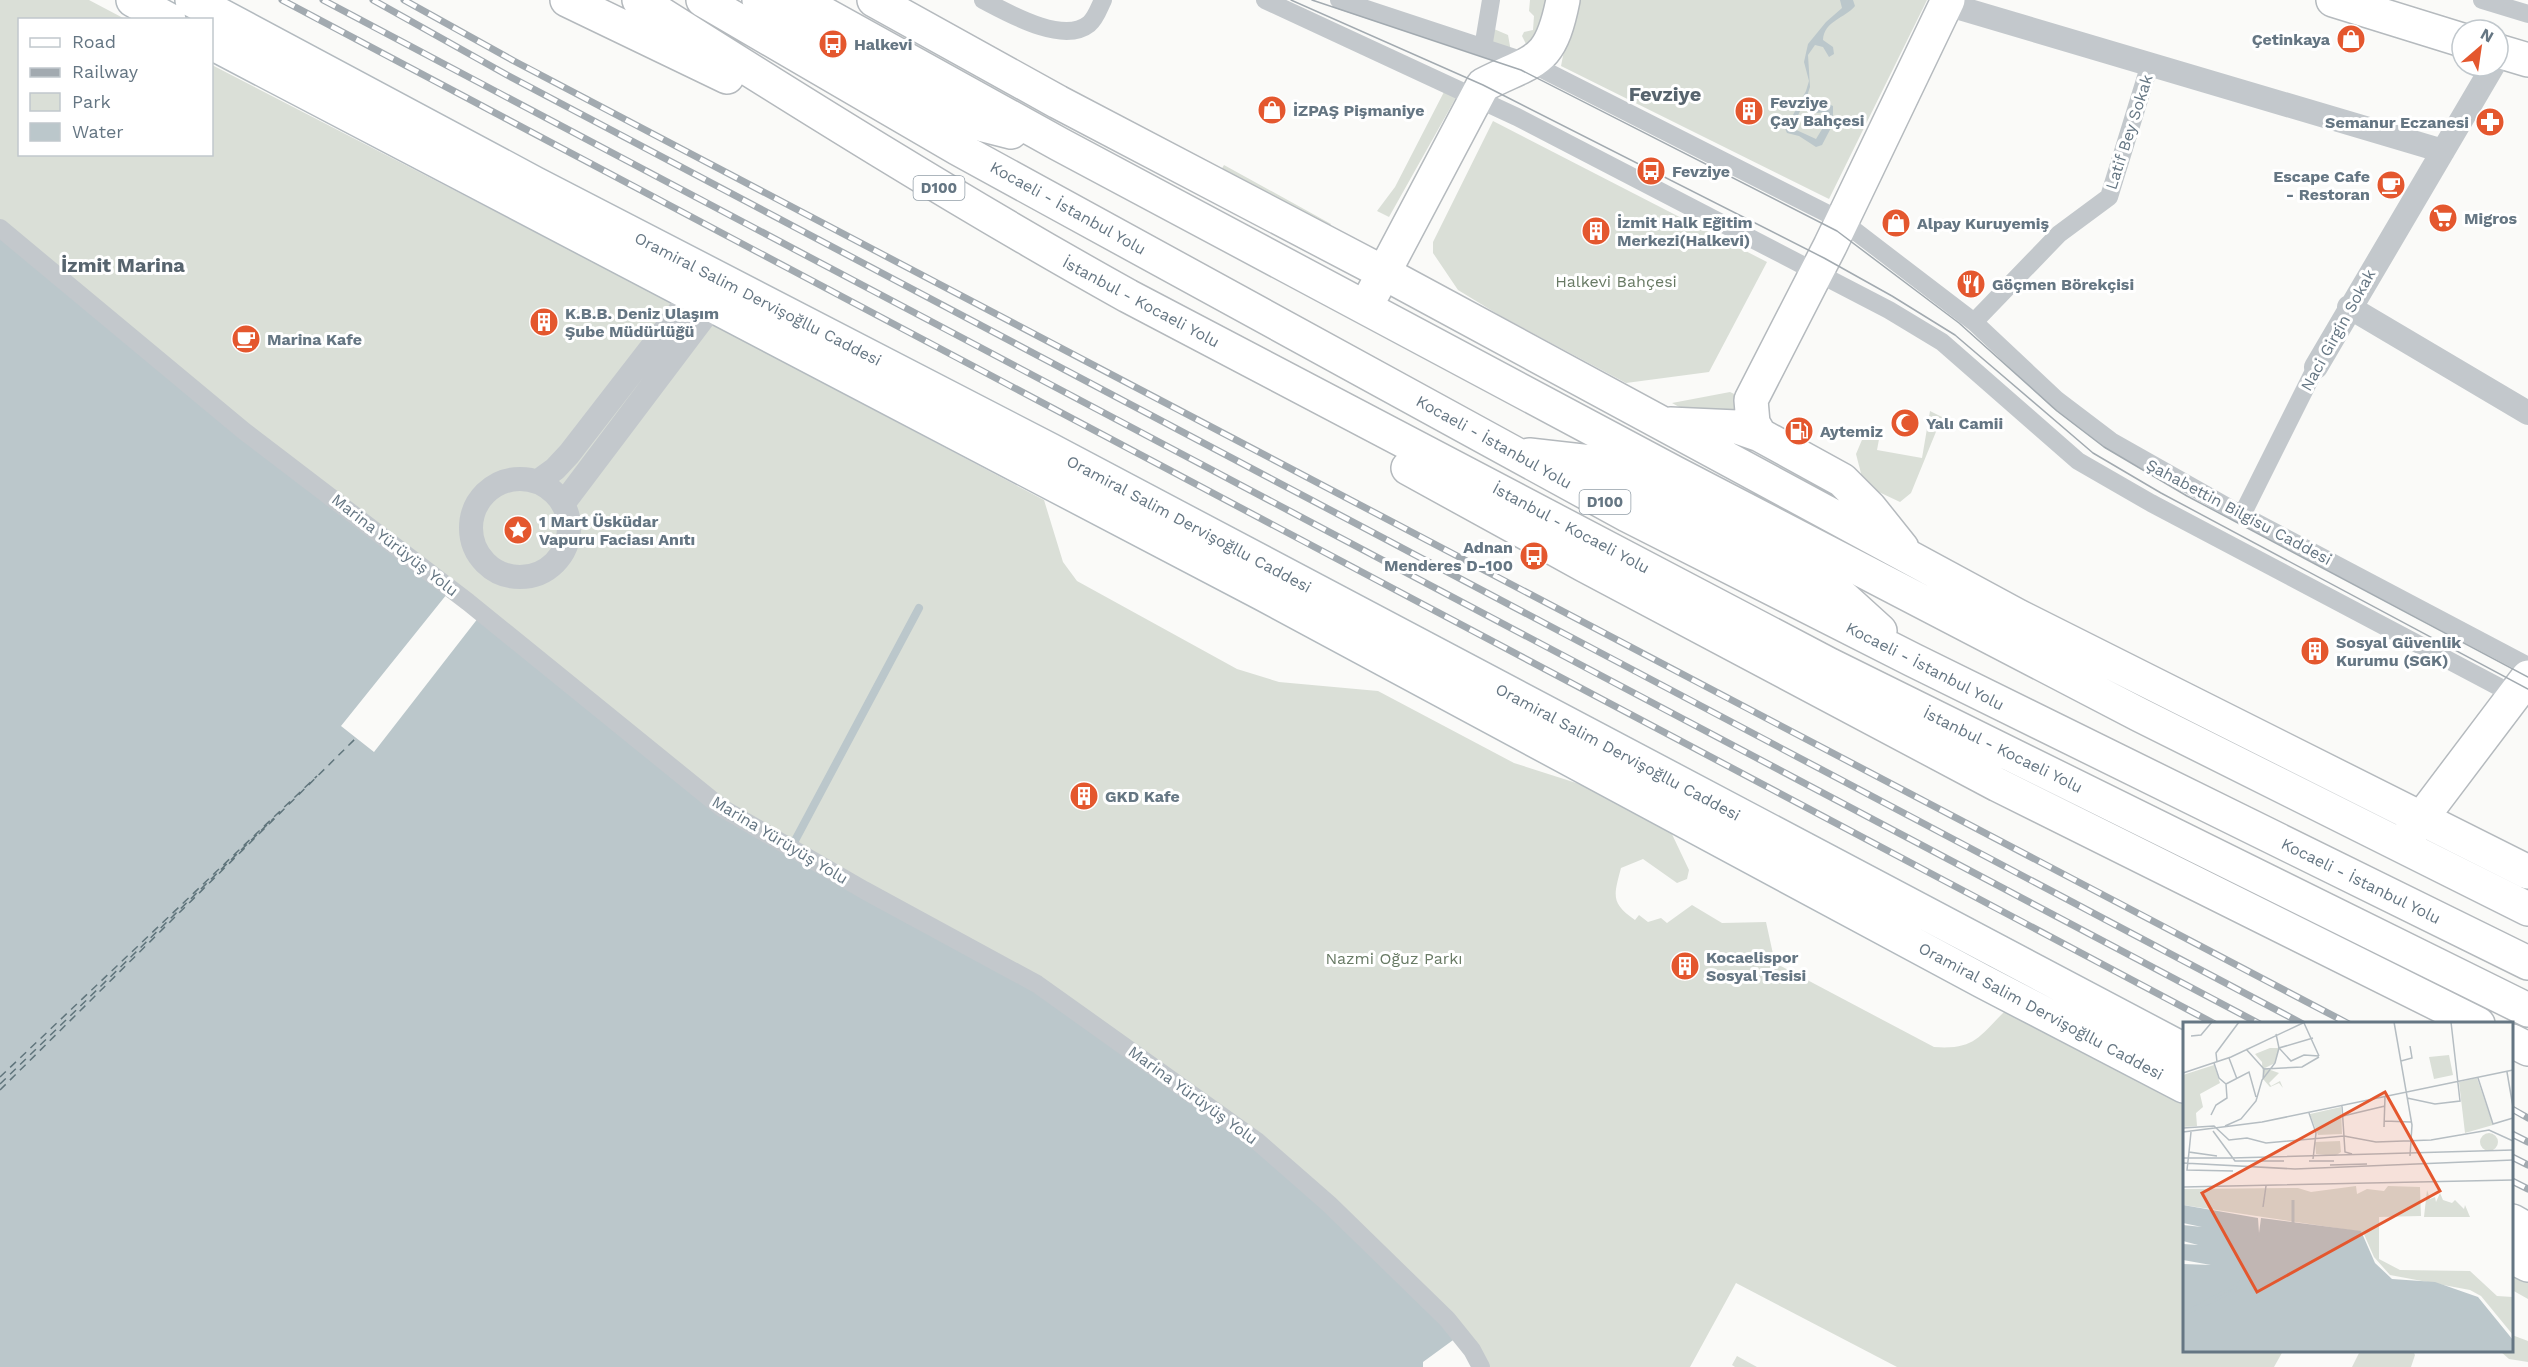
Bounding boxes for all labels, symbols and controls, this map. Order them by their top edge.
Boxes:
legend [18,18,213,156]
north arrow [2450,18,2510,78]
shop icon: Çetinkaya [2335,23,2367,55]
text: N [2477,24,2497,47]
bus stop icon: Halkevi [817,28,849,60]
place label: Çetinkaya [2252,30,2331,49]
text: Road [72,31,116,52]
place label: Halkevi [854,35,912,54]
text: Railway [72,61,139,82]
street label: Latif Bey Sokak [2101,72,2157,192]
district label: Fevziye [1629,82,1701,106]
text: Park [72,91,111,112]
place label: Fevziye Çay Bahçesi [1770,93,1865,130]
shop icon: İZPAŞ Pişmaniye [1256,94,1288,126]
building icon: Fevziye Çay Bahçesi [1733,95,1765,127]
place label: İZPAŞ Pişmaniye [1293,101,1424,120]
pharmacy icon: Semanur Eczanesi [2474,106,2506,138]
place label: Semanur Eczanesi [2325,113,2469,132]
text: Water [72,121,124,142]
bus stop icon: Fevziye [1635,155,1667,187]
street label: Kocaeli - İstanbul Yolu [987,157,1149,259]
place label: Fevziye [1672,162,1730,181]
place label: Escape Cafe - Restoran [2273,167,2370,204]
cafe icon: Escape Cafe - Restoran [2375,169,2407,201]
road number: D100 [914,176,964,200]
supermarket icon: Migros [2427,202,2459,234]
shop icon: Alpay Kuruyemiş [1880,207,1912,239]
place label: Migros [2464,209,2518,228]
place label: İzmit Halk Eğitim Merkezi(Halkevi) [1617,213,1753,250]
place label: Alpay Kuruyemiş [1917,214,2049,233]
building icon: İzmit Halk Eğitim Merkezi(Halkevi) [1580,215,1612,247]
street label: Oramiral Salim Dervişoğllu Caddesi [631,228,885,370]
district label: İzmit Marina [61,253,185,277]
street label: İstanbul - Kocaeli Yolu [1059,253,1223,351]
street label: Naci Girgin Sokak [2297,266,2379,394]
restaurant icon: Göçmen Börekçisi [1955,268,1987,300]
park label: Halkevi Bahçesi [1555,272,1677,291]
place label: Göçmen Börekçisi [1992,275,2134,294]
place label: K.B.B. Deniz Ulaşım Şube Müdürlüğü [565,304,719,341]
building icon: K.B.B. Deniz Ulaşım Şube Müdürlüğü [528,306,560,338]
cafe icon: Marina Kafe [230,323,262,355]
place label: Marina Kafe [267,330,362,349]
street label: Kocaeli - İstanbul Yolu [1413,391,1575,493]
mosque icon: Yalı Camii [1889,407,1921,439]
place label: Yalı Camii [1926,414,2003,433]
fuel station icon: Aytemiz [1783,415,1815,447]
place label: Aytemiz [1820,422,1883,441]
street label: Oramiral Salim Dervişoğllu Caddesi [1063,451,1315,597]
street label: Şahabettin Bilgisu Caddesi [2143,455,2335,569]
street label: İstanbul - Kocaeli Yolu [1489,479,1653,577]
street label: Marina Yürüyüş Yolu [328,490,462,600]
road number: D100 [1580,490,1630,514]
place label: 1 Mart Üsküdar Vapuru Faciası Anıtı [539,512,695,549]
place icon: 1 Mart Üsküdar Vapuru Faciası Anıtı [502,514,534,546]
place label: Adnan Menderes D-100 [1384,538,1513,575]
bus stop icon: Adnan Menderes D-100 [1518,540,1550,572]
street label: Kocaeli - İstanbul Yolu [1843,618,2007,714]
place label: Sosyal Güvenlik Kurumu (SGK) [2336,633,2461,670]
building icon: Sosyal Güvenlik Kurumu (SGK) [2299,635,2331,667]
street label: Oramiral Salim Dervişoğllu Caddesi [1492,679,1744,825]
street label: İstanbul - Kocaeli Yolu [1920,703,2086,797]
building icon: GKD Kafe [1068,780,1100,812]
place label: GKD Kafe [1105,787,1180,806]
street label: Marina Yürüyüş Yolu [709,792,851,888]
street label: Kocaeli - İstanbul Yolu [2278,834,2444,928]
street label: Oramiral Salim Dervişoğllu Caddesi [1915,938,2167,1084]
place label: Kocaelispor Sosyal Tesisi [1706,948,1806,985]
park label: Nazmi Oğuz Parkı [1325,949,1463,968]
building icon: Kocaelispor Sosyal Tesisi [1669,950,1701,982]
inset map [2183,1022,2513,1352]
street label: Marina Yürüyüş Yolu [1125,1042,1261,1148]

